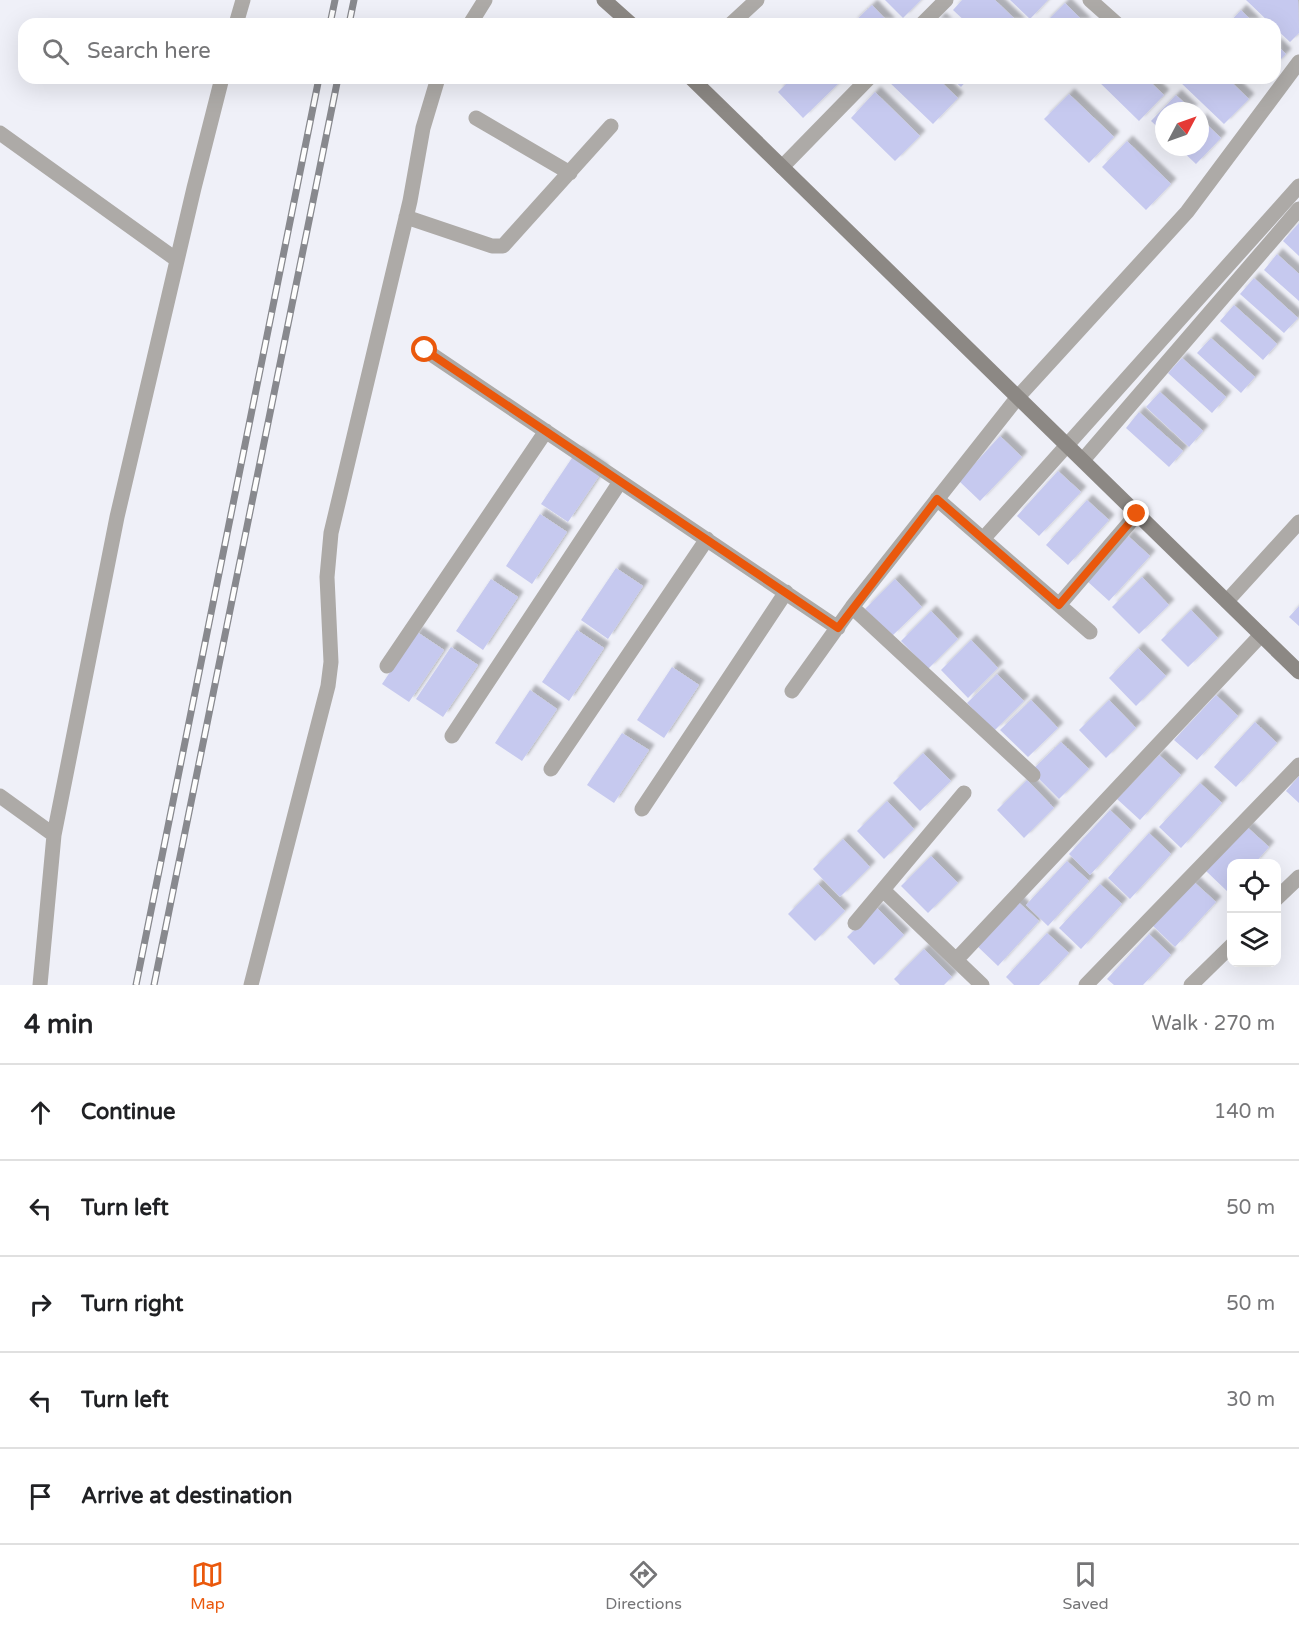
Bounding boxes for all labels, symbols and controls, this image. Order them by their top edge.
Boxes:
search box [18,18,1281,84]
icon: search [39,35,72,68]
text: Search here [87,38,211,64]
north arrow [1155,102,1209,156]
route start [411,336,437,362]
route end [1123,500,1149,526]
map controls [1227,859,1281,967]
button: locate [1227,859,1281,913]
button: layers [1227,913,1281,967]
text: 4 min [24,1009,93,1040]
text: Walk · 270 m [1152,1012,1275,1036]
icon: ahead [24,1096,57,1129]
text: Continue [81,1099,176,1125]
text: 140 m [1214,1100,1275,1124]
icon: left [24,1192,57,1225]
text: Turn left [81,1195,169,1221]
text: 50 m [1226,1196,1275,1220]
icon: right [24,1288,57,1321]
text: Turn right [81,1291,183,1317]
text: 50 m [1226,1292,1275,1316]
icon: left [24,1384,57,1417]
text: Turn left [81,1387,169,1413]
text: 30 m [1226,1388,1275,1412]
icon: arrive [24,1480,57,1513]
text: Arrive at destination [81,1483,292,1509]
tab: Map [190,1558,225,1614]
tab: Directions [605,1558,682,1614]
tab: Saved [1062,1558,1109,1614]

